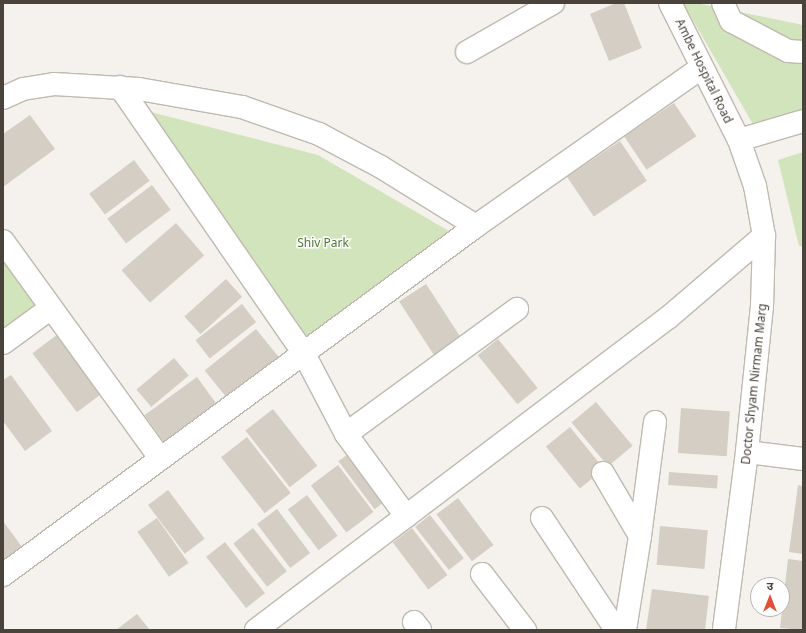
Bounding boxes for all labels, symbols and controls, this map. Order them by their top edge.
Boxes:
street label: Ambe Hospital Road [672,16,736,126]
park label: Shiv Park [297,236,349,250]
street label: Doctor Shyam Nirmam Marg [738,303,770,465]
north arrow [750,577,790,617]
text: उ [767,578,773,593]

